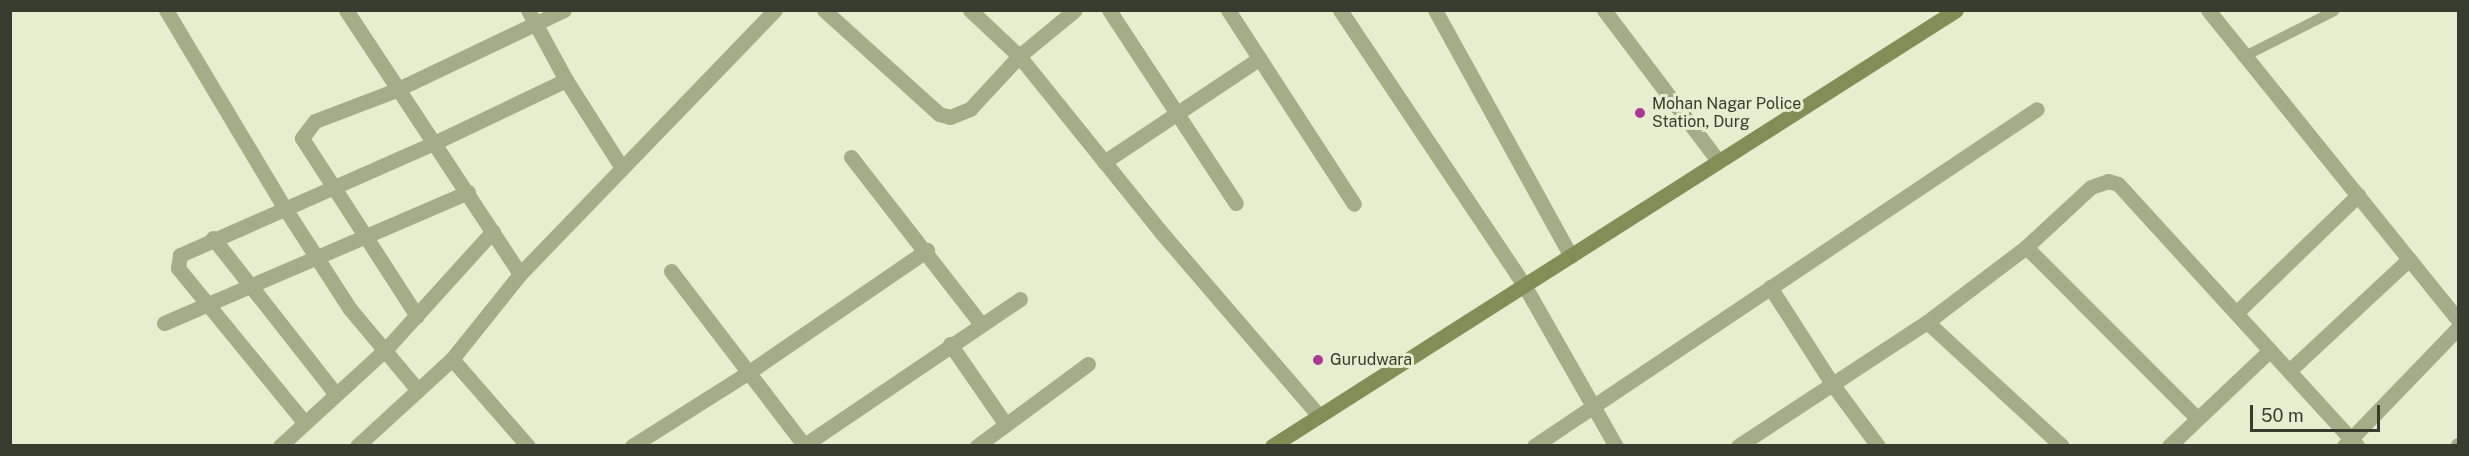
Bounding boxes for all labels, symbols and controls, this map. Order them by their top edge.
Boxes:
place label: Mohan Nagar Police Station, Durg [1652,94,1801,132]
marker: Mohan Nagar Police Station, Durg [1633,106,1647,120]
place label: Gurudwara [1330,350,1412,370]
marker: Gurudwara [1311,353,1325,367]
scale bar [2253,393,2384,431]
text: 50 m [2261,405,2304,426]

